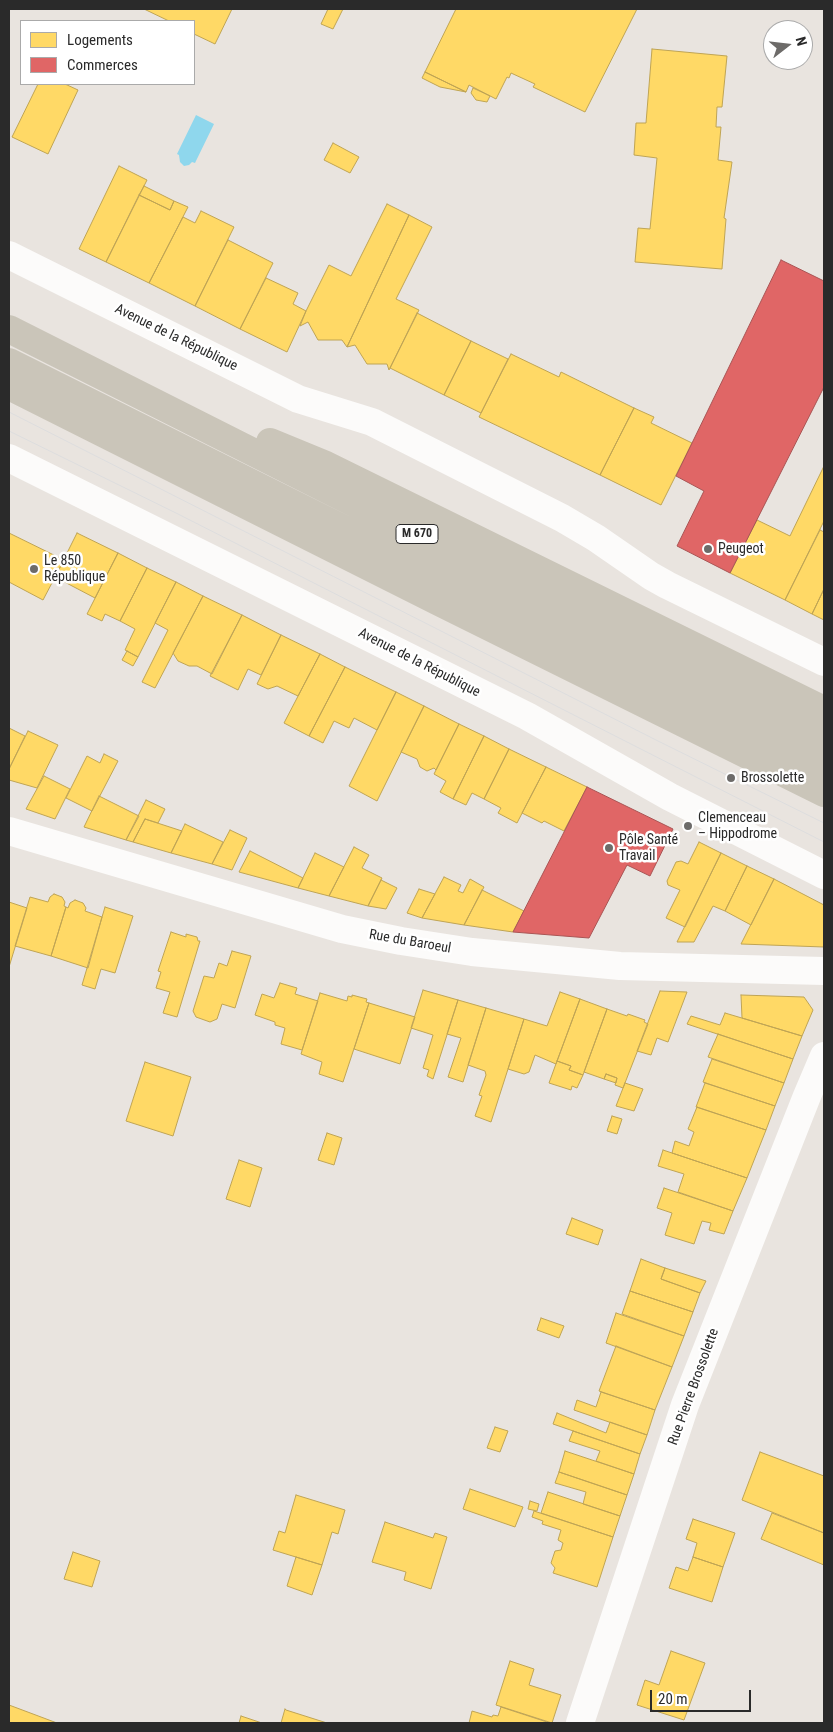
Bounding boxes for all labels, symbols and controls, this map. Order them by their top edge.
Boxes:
legend [20,20,195,85]
north arrow [763,20,813,70]
text: Logements [67,31,133,49]
text: N [793,35,810,47]
text: Commerces [67,56,138,74]
street label: Avenue de la République [112,301,240,375]
road number: M 670 [396,524,438,544]
place label: Peugeot [718,541,764,557]
marker: Peugeot [702,543,714,555]
place label: Le 850 République [44,553,105,586]
marker: Le 850 République [28,563,40,575]
street label: Avenue de la République [355,625,483,701]
place label: Brossolette [741,770,804,786]
marker: Brossolette [725,772,737,784]
place label: Clemenceau – Hippodrome [698,810,777,842]
marker: Clemenceau – Hippodrome [682,820,694,832]
place label: Pôle Santé Travail [619,832,678,864]
marker: Pôle Santé Travail [603,842,615,854]
street label: Rue du Baroeul [368,927,452,957]
street label: Rue Pierre Brossolette [665,1326,723,1448]
scale bar [653,1680,754,1712]
text: 20 m [658,1690,688,1708]

